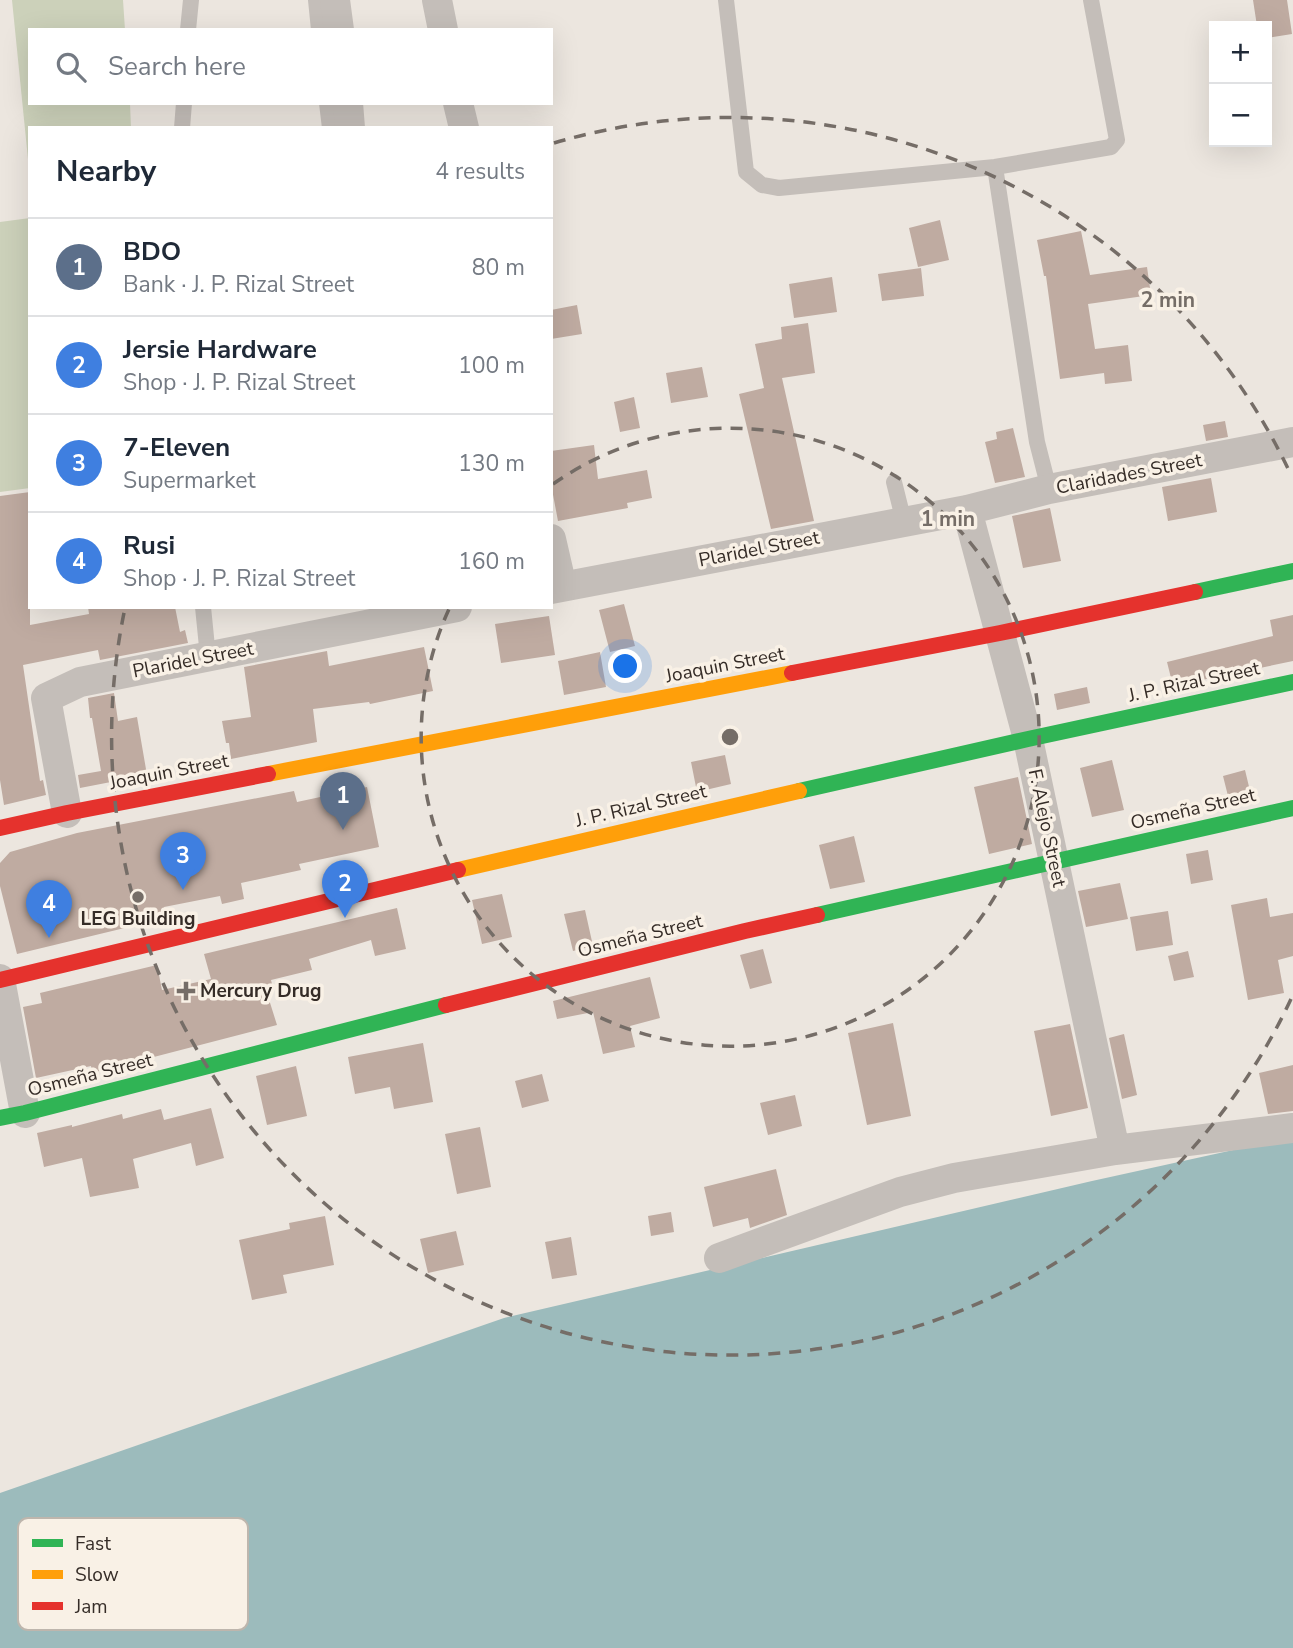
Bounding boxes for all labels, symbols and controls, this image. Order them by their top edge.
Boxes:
map controls [1209,21,1272,147]
button: + [1209,21,1272,84]
search box [28,28,553,105]
icon: search [52,48,90,86]
text: Search here [108,49,246,84]
button: − [1209,84,1272,147]
text: Nearby [56,151,156,192]
text: 4 results [435,156,525,187]
text: BDO [123,234,181,269]
text: 1 [72,252,86,283]
text: 80 m [472,252,525,283]
text: Bank · J. P. Rizal Street [123,269,354,300]
text: 2 min [1141,286,1195,314]
text: Jersie Hardware [123,332,317,367]
text: 2 [72,350,86,381]
text: 100 m [458,350,525,381]
text: Shop · J. P. Rizal Street [123,367,355,398]
text: 7-Eleven [123,430,230,465]
street label: Claridades Street [1054,447,1204,501]
text: 3 [72,448,86,479]
text: 130 m [458,448,525,479]
text: Supermarket [123,465,256,496]
text: 1 min [921,505,975,533]
street label: Plaridel Street [696,524,822,573]
text: Rusi [123,528,175,563]
text: 4 [72,546,86,577]
text: 160 m [458,546,525,577]
text: Shop · J. P. Rizal Street [123,563,355,594]
street label: Plaridel Street [130,635,256,684]
street label: Joaquin Street [662,641,787,689]
your location [608,649,642,683]
street label: J. P. Rizal Street [1125,655,1262,709]
centre of rings [718,725,742,749]
street label: Joaquin Street [106,748,231,796]
street label: F. Alejo Street [1022,766,1072,890]
pin: 1 [320,772,366,830]
street label: J. P. Rizal Street [572,778,709,834]
street label: Osmeña Street [1128,782,1258,836]
pin: 3 [160,832,206,890]
pin: 2 [322,860,368,918]
pin: 4 [26,880,72,938]
marker: LEG Building [130,889,146,905]
place label: LEG Building [81,906,195,932]
street label: Osmeña Street [575,908,705,964]
place label: Mercury Drug [200,978,322,1004]
marker: Mercury Drug [178,983,194,999]
street label: Osmeña Street [25,1047,155,1103]
legend [18,1518,248,1630]
text: Fast [75,1531,111,1557]
text: Slow [75,1562,119,1588]
text: Jam [74,1594,108,1620]

